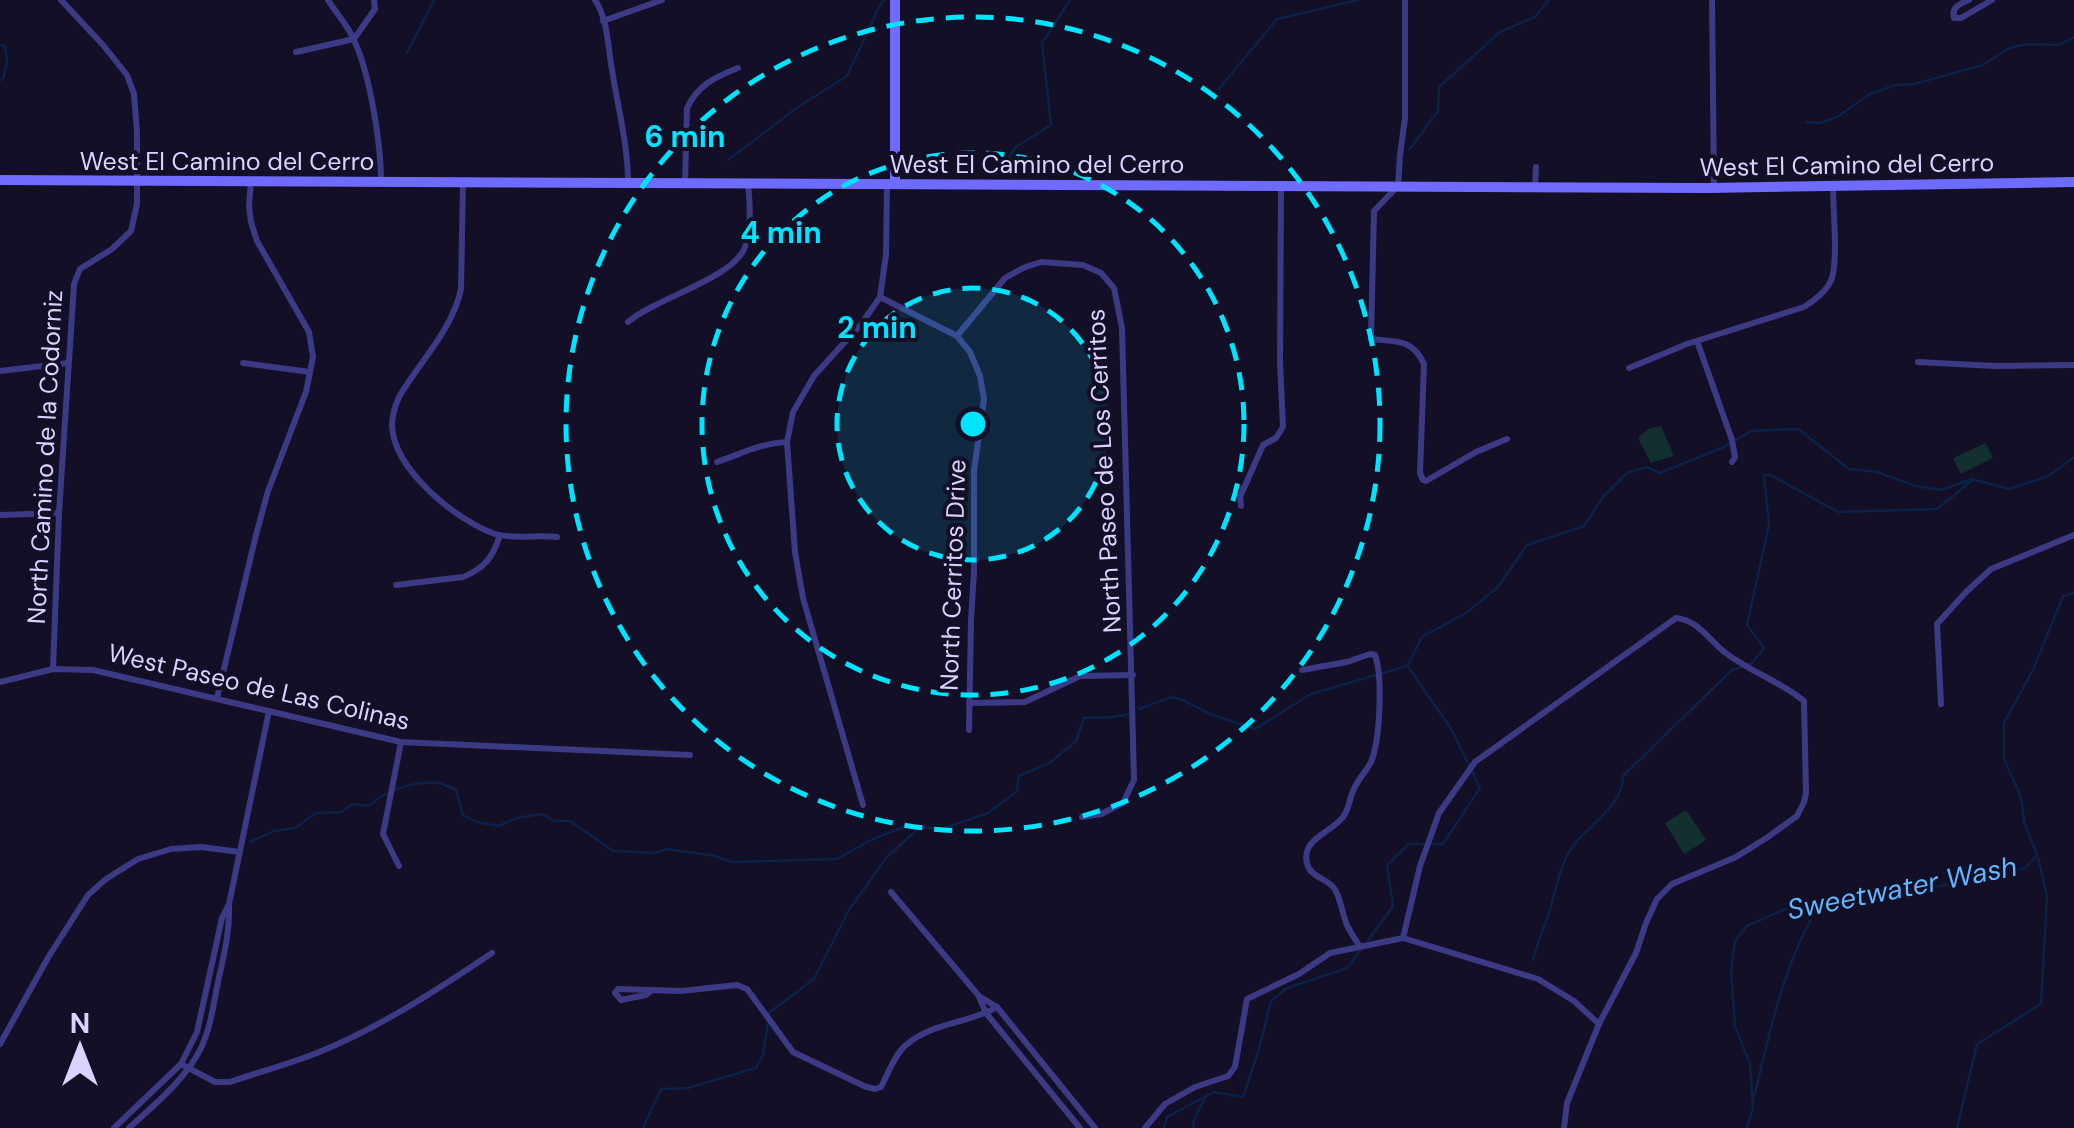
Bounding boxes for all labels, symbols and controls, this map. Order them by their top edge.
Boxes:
text: 6 min [644,117,726,156]
street label: West El Camino del Cerro [80,145,374,178]
street label: West El Camino del Cerro [1699,146,1995,184]
street label: West El Camino del Cerro [890,148,1184,181]
text: 4 min [740,213,822,252]
street label: North Camino de la Codorniz [20,289,70,625]
text: 2 min [837,308,917,347]
street label: North Paseo de Los Cerritos [1079,308,1129,634]
centre of rings [955,406,991,442]
street label: North Cerritos Drive [932,459,974,691]
street label: West Paseo de Las Colinas [105,636,413,738]
water label: Sweetwater Wash [1784,848,2020,928]
north arrow [30,998,130,1098]
text: N [70,1005,90,1042]

